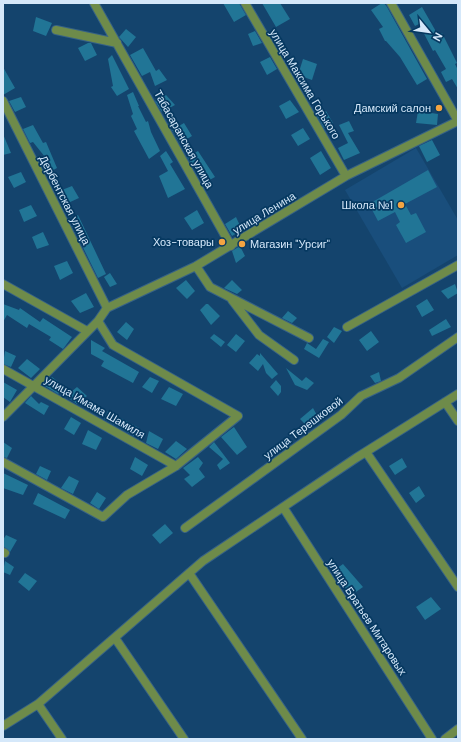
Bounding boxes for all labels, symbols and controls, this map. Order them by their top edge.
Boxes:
north arrow [409,12,449,52]
street label: улица Максима Горького [267,26,343,142]
text: N [430,30,446,44]
street label: Табасаранская улица [151,87,217,191]
place label: Дамский салон [354,101,431,115]
marker: Дамский салон [434,103,444,113]
street label: Дербентская улица [36,153,94,248]
street label: улица Ленина [230,188,299,237]
place label: Школа №1 [341,198,393,212]
marker: Школа №1 [396,200,406,210]
place label: Хоз-товары [153,235,214,249]
marker: Хоз-товары [217,237,227,247]
place label: Магазин "Урсиг" [250,237,330,251]
marker: Магазин "Урсиг" [237,239,247,249]
street label: улица Имама Шамиля [42,373,148,441]
street label: улица Терешковой [261,394,345,462]
street label: улица Братьев Митаровых [324,556,410,678]

